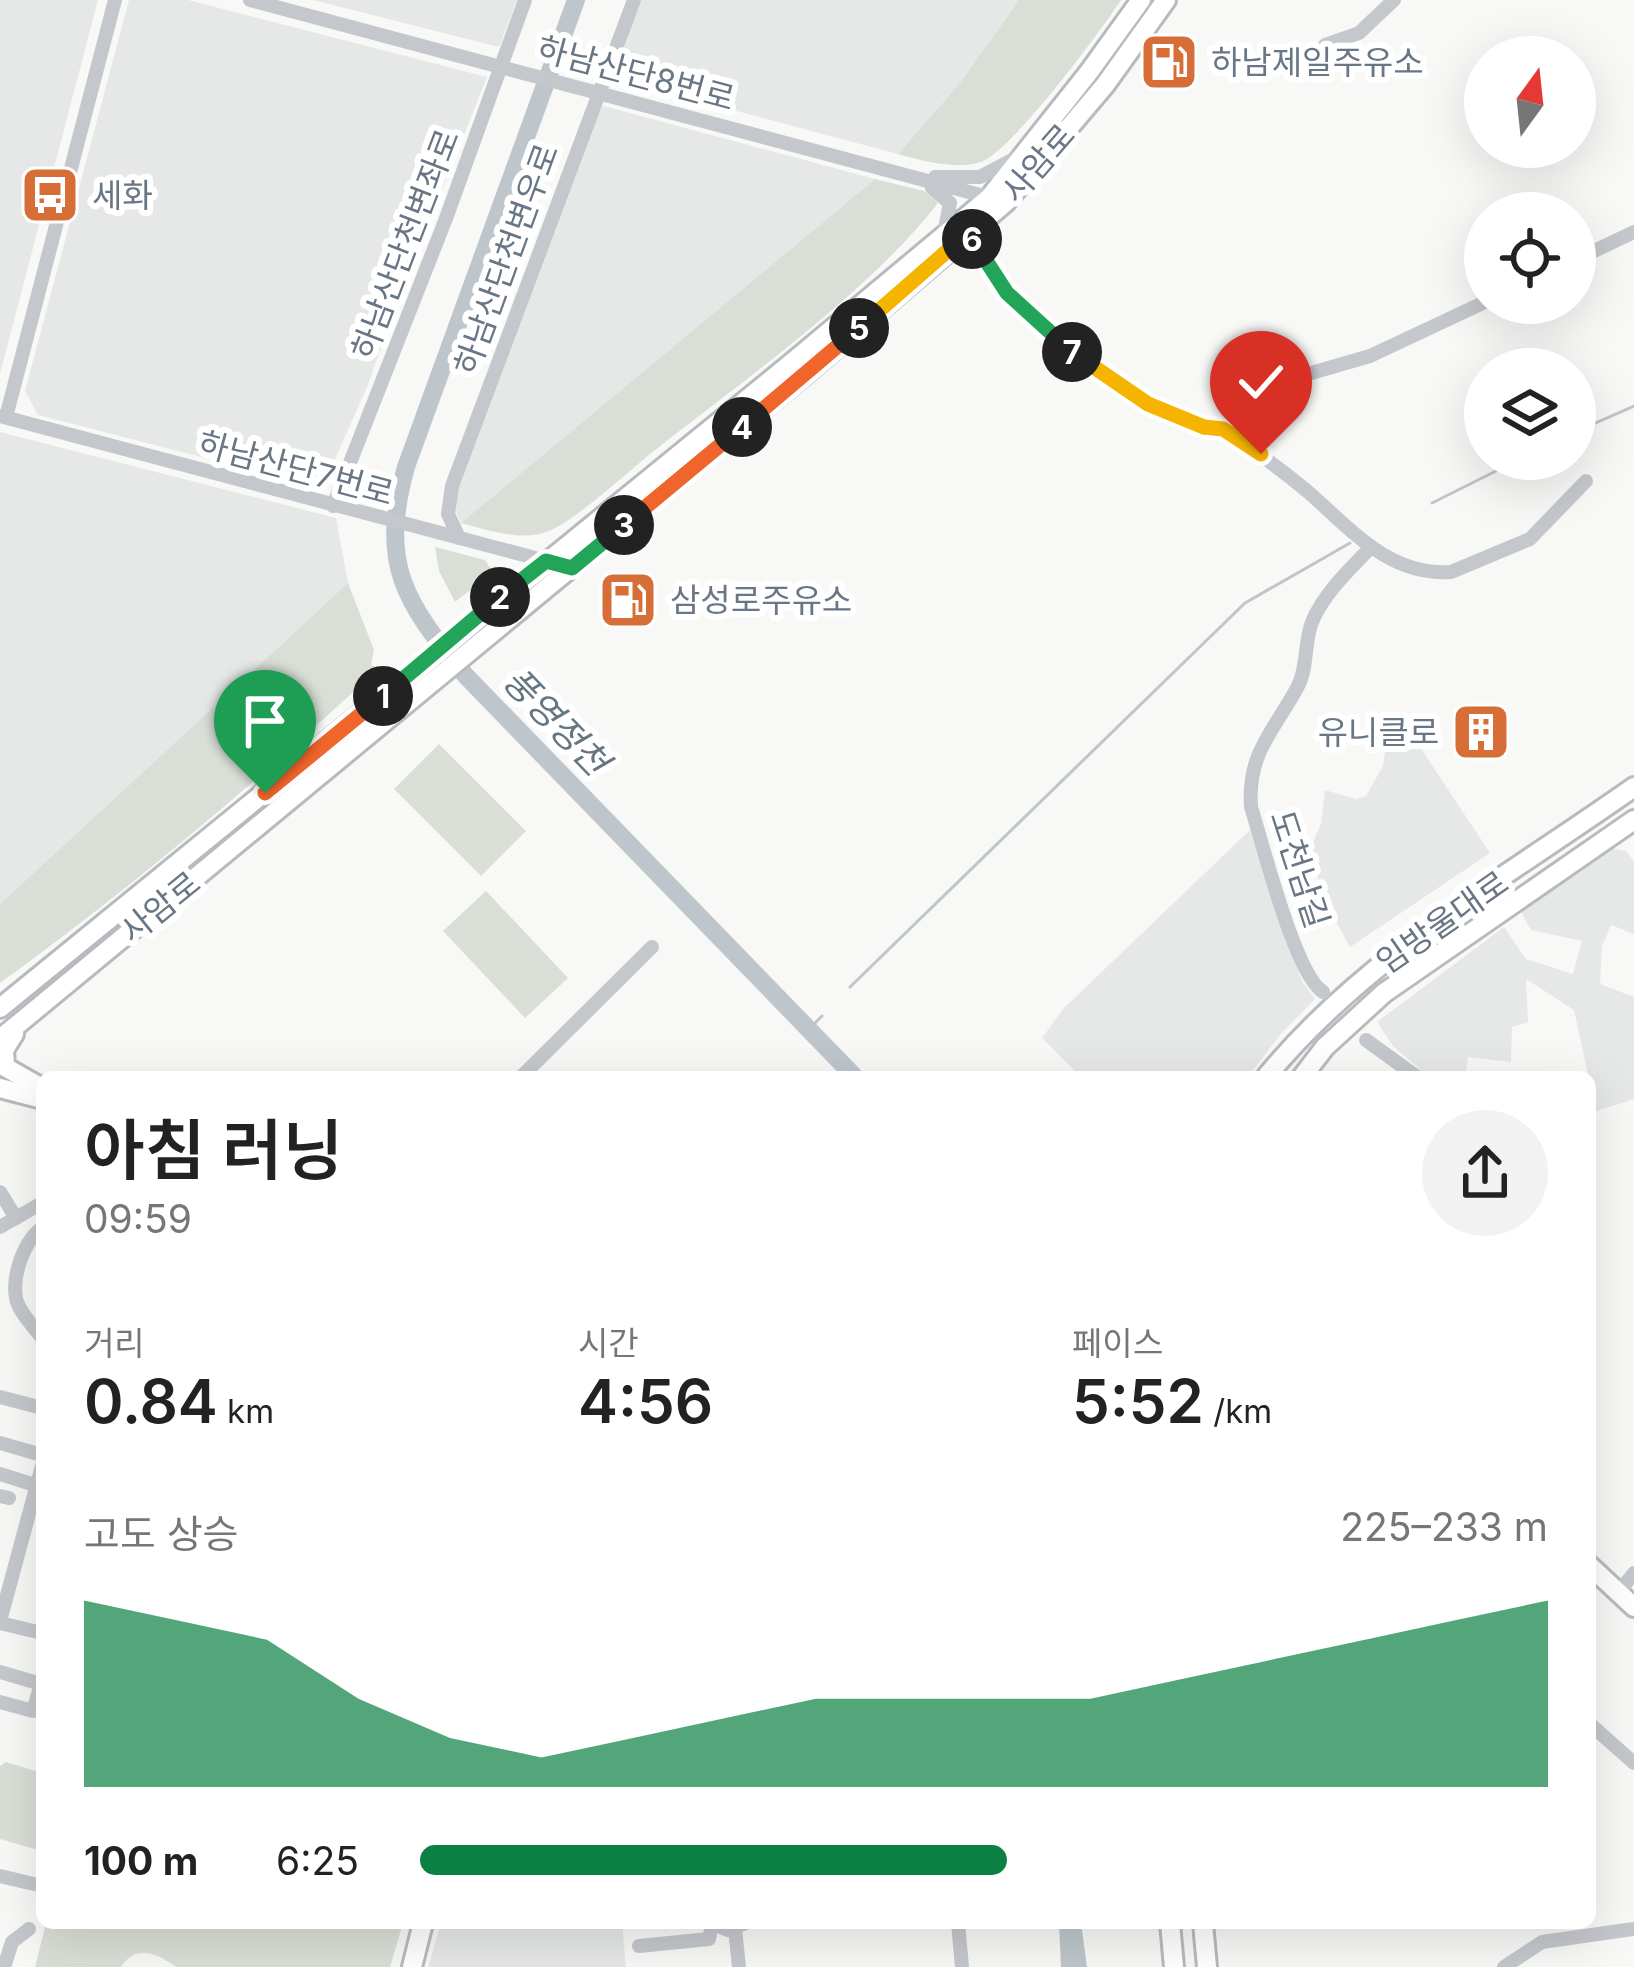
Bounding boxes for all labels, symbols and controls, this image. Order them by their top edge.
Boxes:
street label: 하남산단8번로 [533,27,739,119]
fuel station icon: 하남제일주유소 [1138,31,1200,93]
north arrow [1464,36,1596,168]
map controls [1464,36,1596,480]
place label: 하남제일주유소 [1211,42,1424,82]
street label: 사암로 [993,116,1083,210]
street label: 하남산단천변좌로 [343,123,467,365]
street label: 하남산단천변우로 [446,138,566,380]
bus stop icon: 세화 [19,164,81,226]
place label: 세화 [92,175,153,215]
button: locate [1464,192,1596,324]
pin: 6 [942,209,1002,269]
text: 6 [961,219,983,259]
pin: 5 [829,298,889,358]
text: 5 [848,308,870,348]
pin: 7 [1042,322,1102,382]
pin [1210,331,1312,454]
text: 7 [1062,332,1082,372]
button: layers [1464,348,1596,480]
icon: check [1228,349,1294,415]
pin: 4 [712,397,772,457]
text: 4 [731,407,753,447]
street label: 하남산단7번로 [194,423,398,513]
pin: 3 [594,495,654,555]
text: 3 [613,505,635,545]
pin: 2 [470,567,530,627]
fuel station icon: 삼성로주유소 [597,569,659,631]
text: 2 [490,577,510,617]
place label: 삼성로주유소 [670,580,852,620]
water label: 풍영정천 [494,658,621,787]
pin: 1 [353,666,413,726]
pin [214,670,316,793]
text: 1 [376,676,390,716]
icon: arrive [232,688,298,754]
building icon: 유니클로 [1450,701,1512,763]
place label: 유니클로 [1318,712,1439,752]
street label: 도천남길 [1262,805,1338,933]
street label: 임방울대로 [1368,862,1516,982]
street label: 사암로 [112,863,208,951]
text: 아침 러닝 [84,1110,344,1190]
button: share [1422,1110,1548,1236]
text: 09:59 [84,1195,192,1242]
text: 거리 [84,1323,145,1363]
text: 시간 [578,1323,639,1363]
text: 페이스 [1072,1323,1163,1363]
text: 0.84 [84,1365,218,1437]
text: 4:56 [578,1365,713,1437]
text: 5:52 [1072,1365,1204,1437]
text: km [218,1391,274,1431]
text: /km [1204,1391,1272,1431]
text: 225–233 m [1340,1503,1548,1550]
text: 고도 상승 [84,1510,239,1557]
text: 100 m [84,1837,198,1884]
text: 6:25 [276,1837,359,1884]

